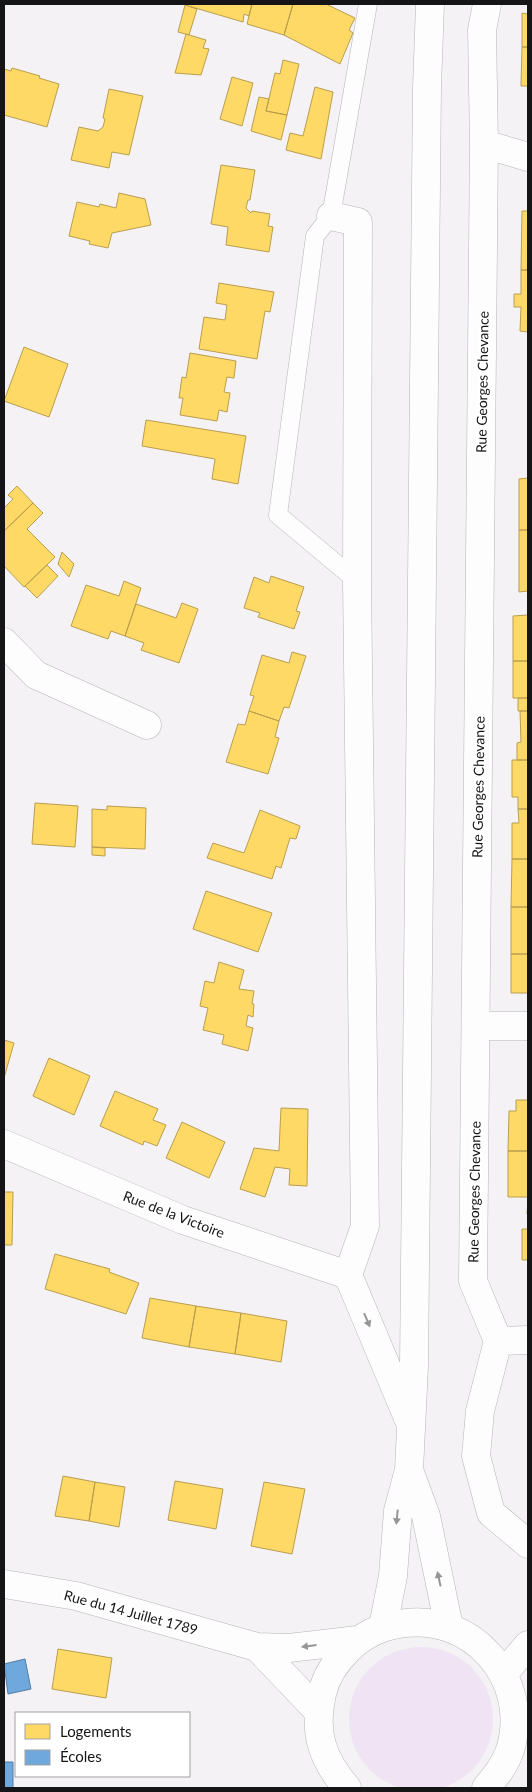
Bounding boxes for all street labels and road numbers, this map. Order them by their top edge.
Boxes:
street label: Rue Georges Chevance [472,311,492,453]
street label: Rue Georges Chevance [468,716,488,858]
street label: Rue Georges Chevance [464,1121,484,1263]
street label: Rue de la Victoire [121,1187,227,1241]
street label: Rue du 14 Juillet 1789 [62,1586,200,1638]

